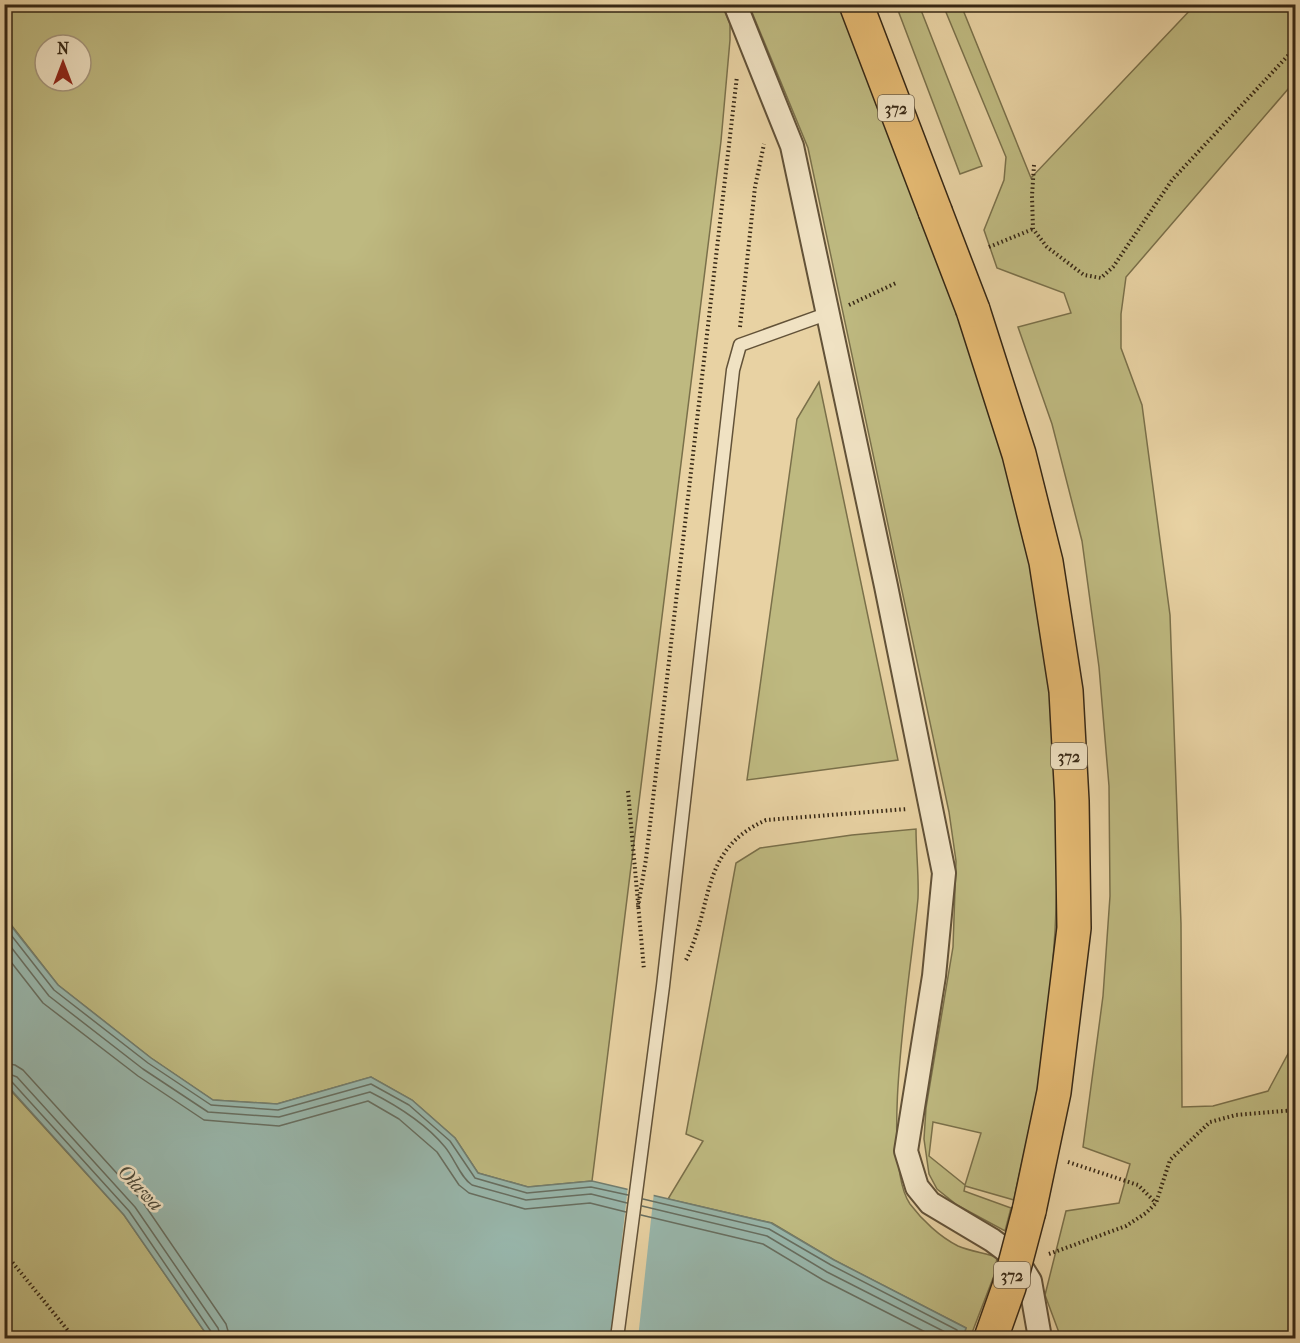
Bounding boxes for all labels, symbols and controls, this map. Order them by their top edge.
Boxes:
north arrow [33,33,93,93]
text: N [57,39,70,58]
road number: 372 [878,95,914,121]
road number: 372 [1051,743,1087,769]
water label: Oława [113,1160,167,1216]
road number: 372 [994,1262,1030,1288]

